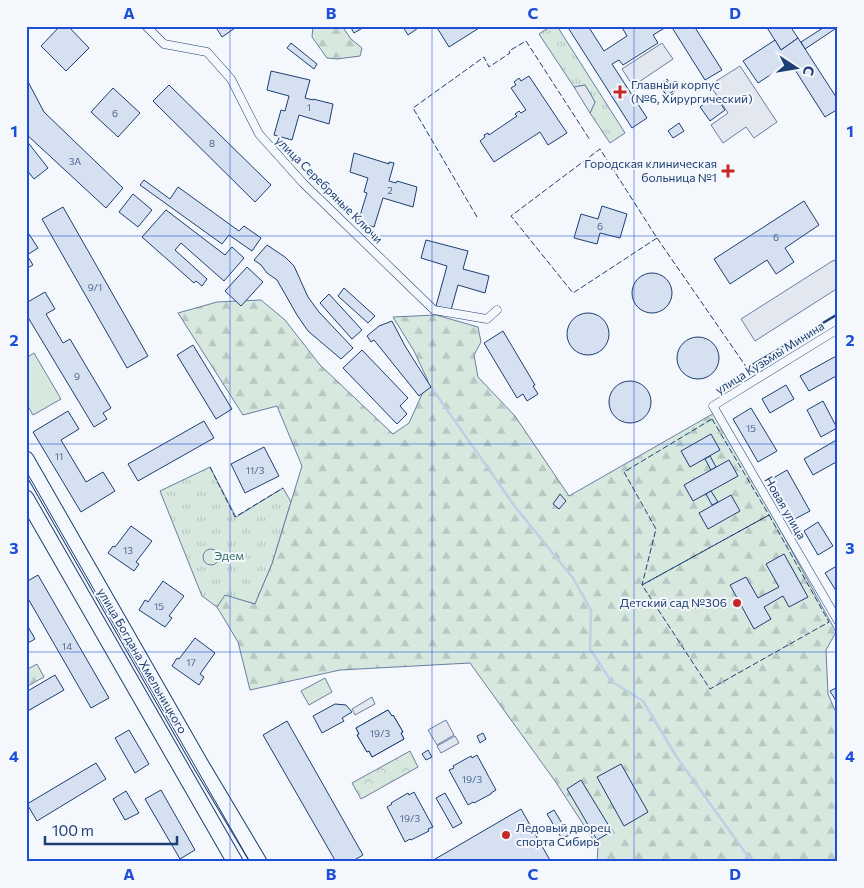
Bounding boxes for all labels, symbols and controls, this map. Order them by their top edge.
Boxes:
text: A [123,3,135,22]
text: B [326,3,337,22]
text: C [528,3,539,22]
text: D [729,3,741,22]
north arrow [772,42,822,92]
text: С [800,64,819,77]
place label: Главный корпус (№6, Хирургический) [631,77,753,105]
marker: Главный корпус (№6, Хирургический) [613,85,627,99]
house number: 1 [307,101,311,113]
house number: 6 [112,107,118,119]
text: 1 [10,121,18,140]
text: 1 [846,121,854,140]
street label: улица Серебряные Ключи [273,133,386,246]
house number: 8 [209,137,215,149]
house number: 3А [69,155,81,167]
place label: Городская клиническая больница №1 [584,156,717,184]
marker: Городская клиническая больница №1 [721,164,735,178]
house number: 2 [387,184,393,196]
house number: 6 [597,220,603,232]
house number: 6 [773,231,779,243]
house number: 9/1 [88,281,102,293]
street label: улица Кузьмы Минина [712,318,826,396]
text: 2 [9,330,19,349]
text: 2 [845,330,855,349]
house number: 9 [74,370,80,382]
house number: 15 [746,422,756,434]
house number: 11 [55,450,63,462]
house number: 11/3 [246,464,265,476]
street label: Новая улица [762,474,809,541]
text: 3 [9,538,19,557]
text: 3 [845,538,855,557]
house number: 13 [123,544,133,556]
park label: Эдем [214,548,244,562]
street label: улица Богдана Хмельницкого [95,585,190,736]
place label: Детский сад №306 [620,595,727,609]
marker: Детский сад №306 [731,597,743,609]
house number: 15 [154,600,164,612]
house number: 14 [62,640,72,652]
house number: 17 [186,656,196,668]
house number: 19/3 [370,727,390,739]
text: 4 [9,746,19,765]
text: 4 [845,746,855,765]
house number: 19/3 [462,773,482,785]
house number: 19/3 [400,812,420,824]
scale bar [45,813,178,845]
place label: Ледовый дворец спорта Сибирь [516,820,611,848]
text: 100 m [52,821,94,839]
marker: Ледовый дворец спорта Сибирь [500,829,512,841]
text: A [123,864,135,883]
text: B [326,864,337,883]
text: C [528,864,539,883]
text: D [729,864,741,883]

